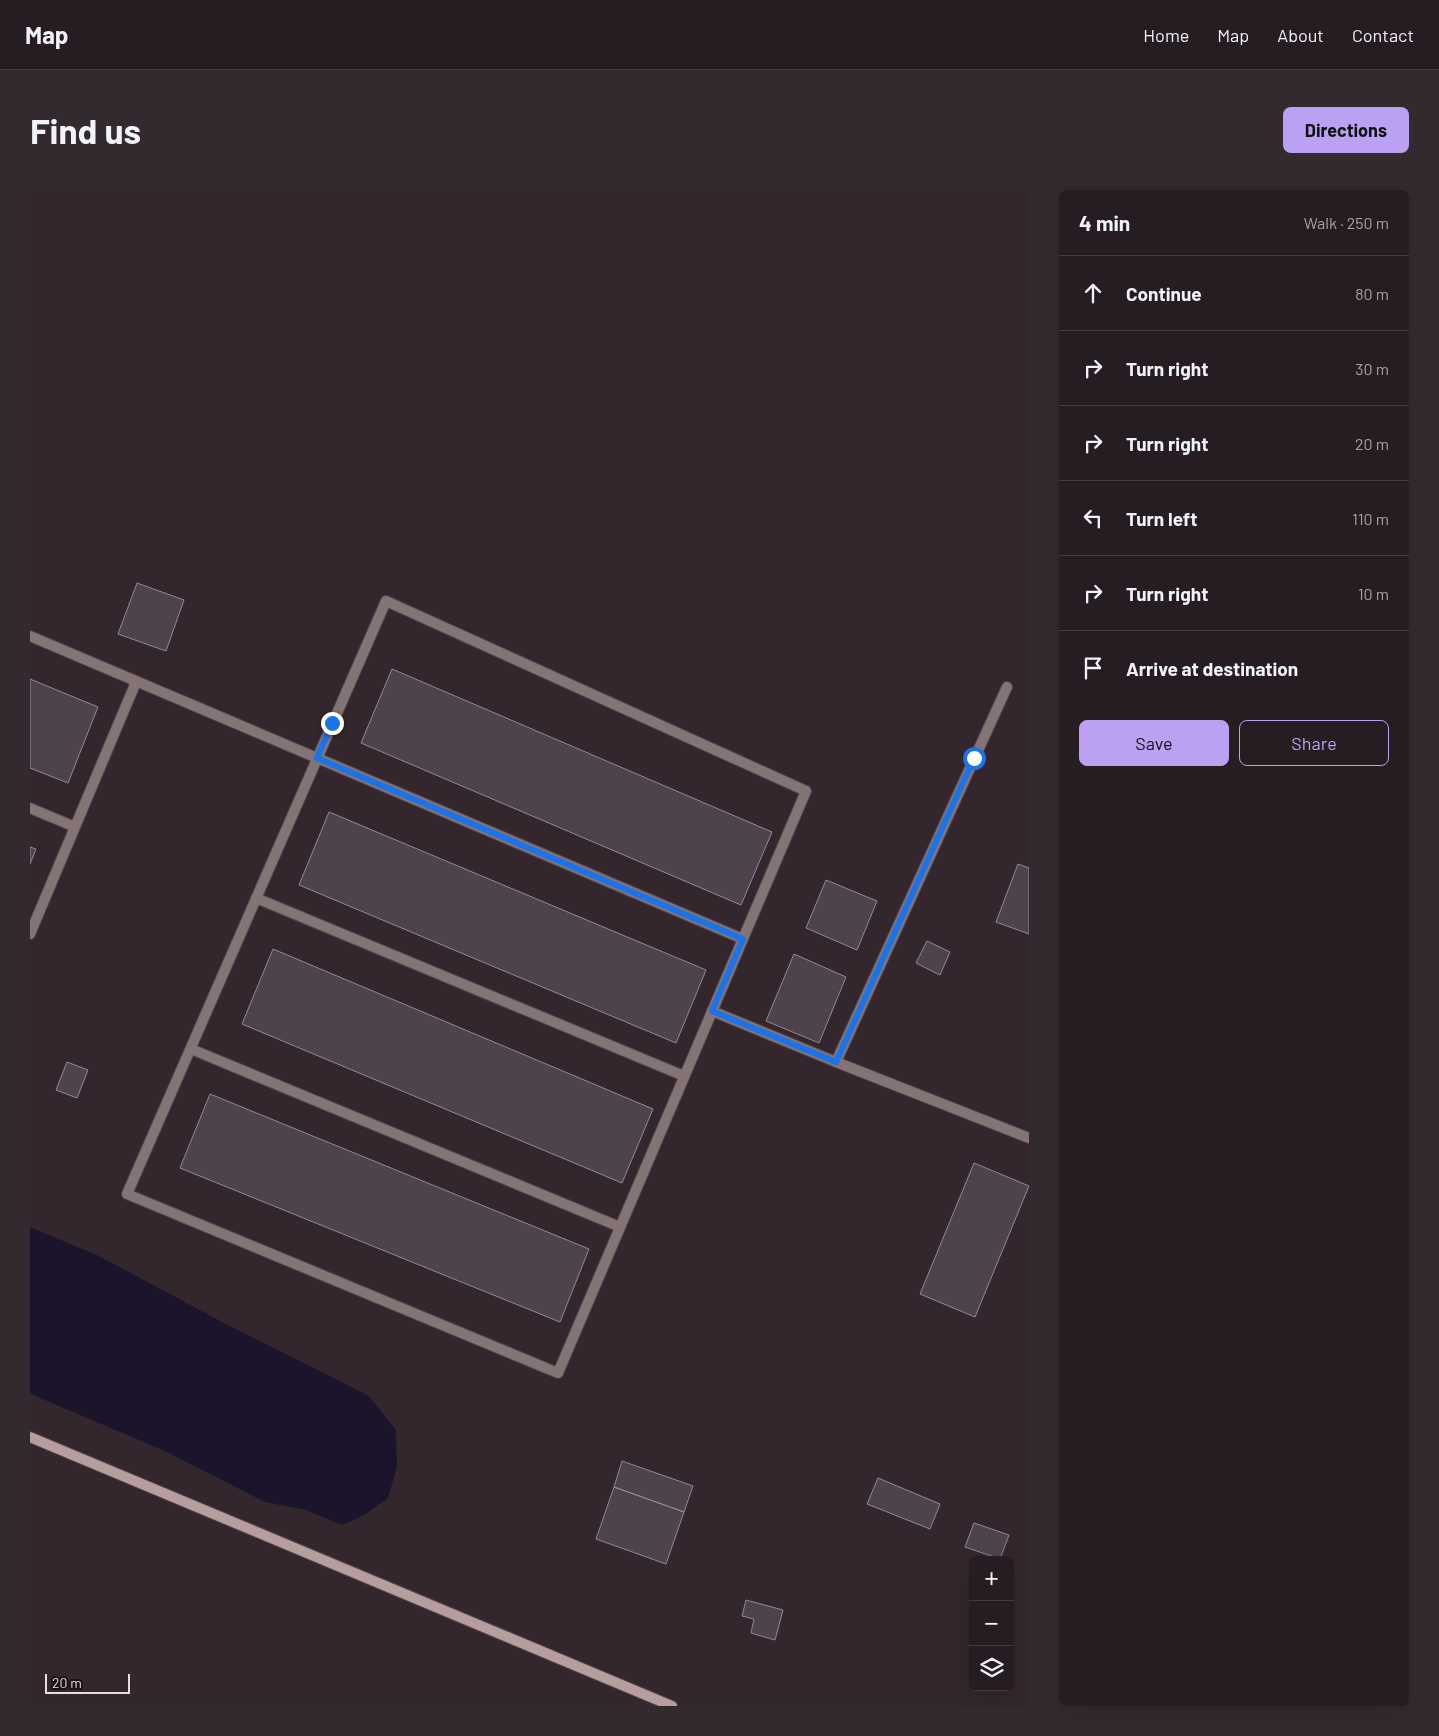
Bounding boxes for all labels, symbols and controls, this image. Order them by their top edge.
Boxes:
text: Map [25,20,68,49]
text: Home [1143,24,1189,46]
text: Map [1217,24,1249,46]
text: About [1277,24,1324,46]
text: Contact [1352,24,1414,46]
button: Directions [1283,107,1409,153]
text: Find us [30,109,141,151]
text: 4 min [1079,210,1130,235]
text: Walk · 250 m [1304,213,1389,232]
icon: ahead [1079,279,1107,307]
text: Continue [1126,282,1202,305]
text: 80 m [1355,284,1389,303]
icon: right [1079,354,1107,382]
text: Turn right [1126,357,1208,380]
text: 30 m [1355,359,1389,378]
icon: right [1079,429,1107,457]
text: Turn right [1126,432,1208,455]
text: 20 m [1355,434,1389,453]
icon: left [1079,504,1107,532]
text: Turn left [1126,507,1197,530]
text: 110 m [1352,509,1389,528]
icon: right [1079,579,1107,607]
text: Turn right [1126,582,1208,605]
text: 10 m [1358,584,1389,603]
icon: arrive [1079,654,1107,682]
text: Arrive at destination [1126,657,1298,680]
route end [321,712,344,735]
button: Save [1079,720,1229,766]
button: Share [1239,720,1389,766]
route start [963,747,986,770]
map controls [969,1556,1014,1691]
button: + [969,1556,1014,1601]
button: − [969,1601,1014,1646]
button: layers [969,1646,1014,1691]
scale bar [45,1671,130,1694]
text: 20 m [52,1674,82,1691]

